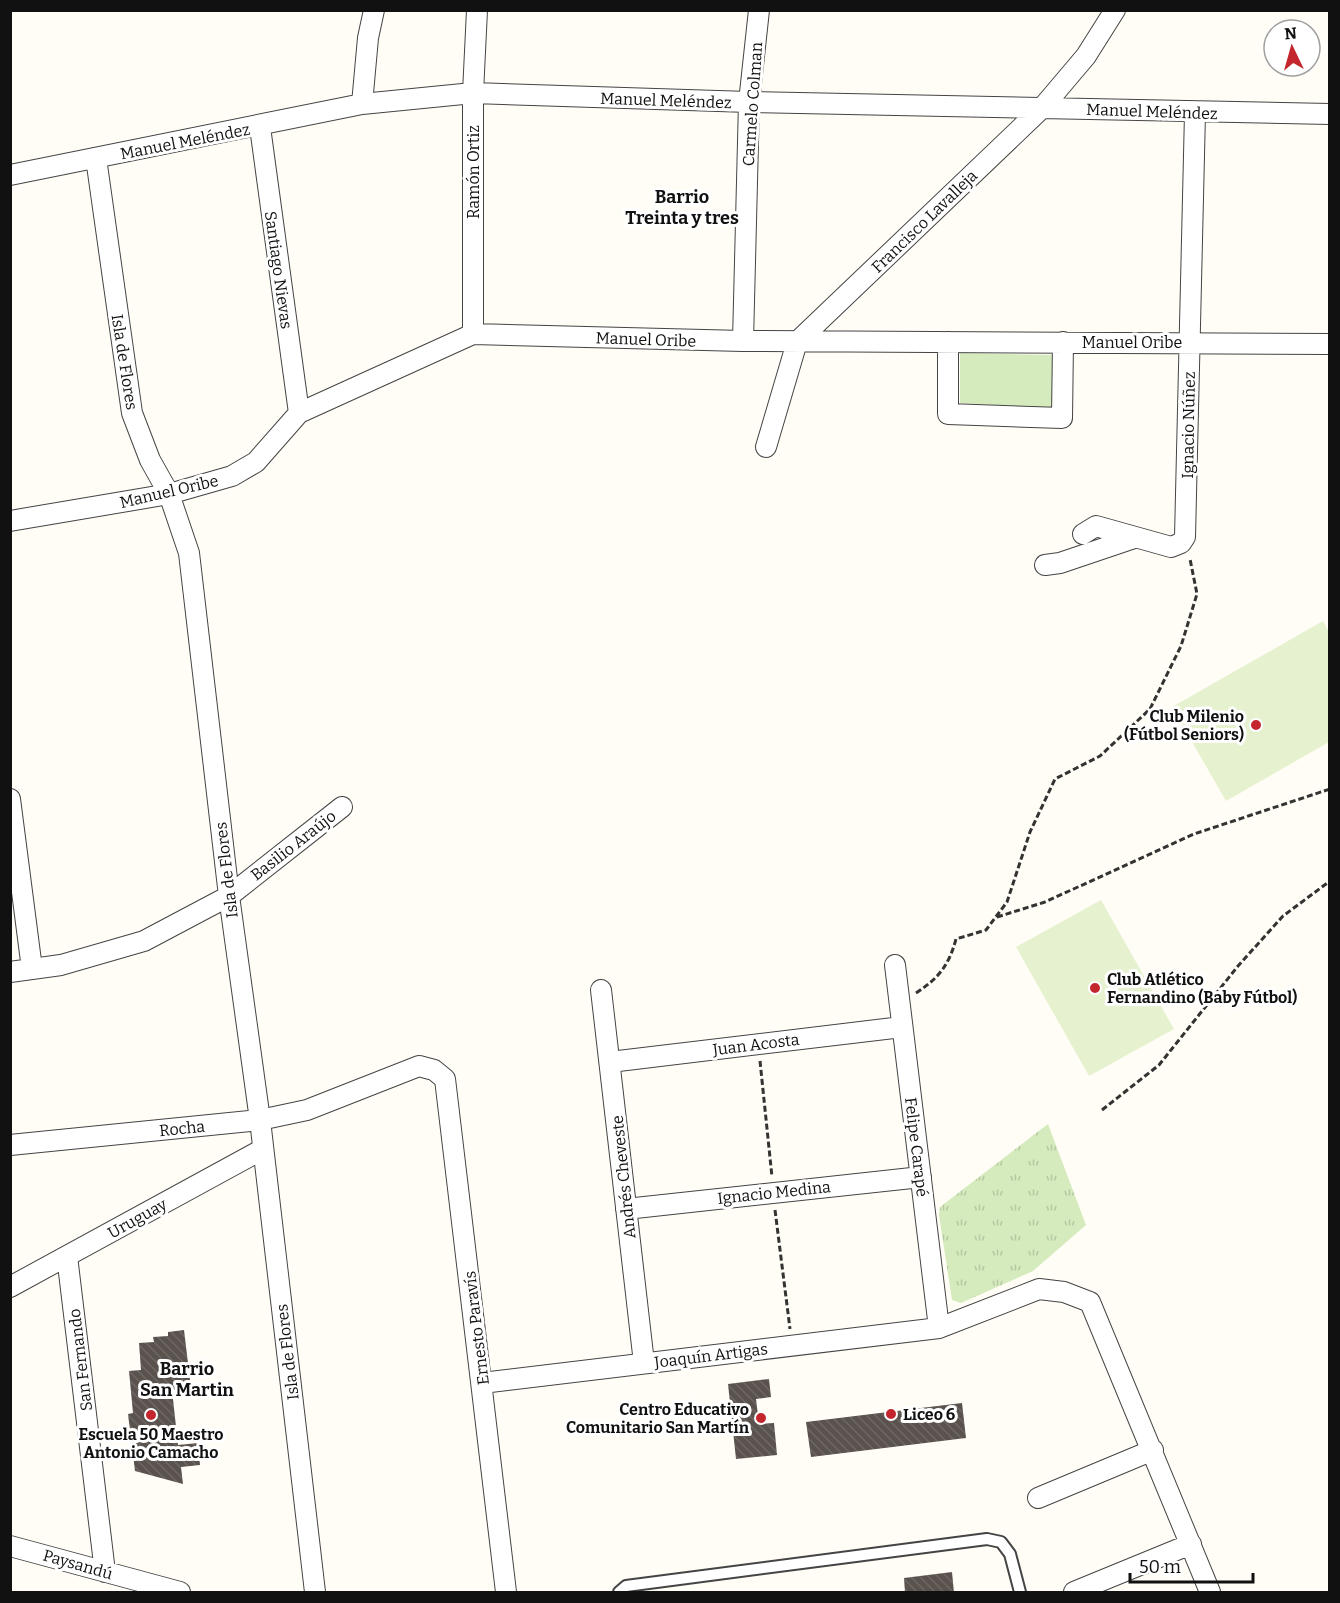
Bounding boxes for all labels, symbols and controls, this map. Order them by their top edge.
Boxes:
north arrow [1262,18,1322,78]
text: N [1284,24,1298,44]
street label: Carmelo Colman [739,41,766,167]
street label: Manuel Meléndez [600,89,732,112]
street label: Manuel Meléndez [1086,100,1218,123]
street label: Manuel Meléndez [119,120,252,163]
street label: Ramón Ortiz [464,125,483,219]
street label: Francisco Lavalleja [868,166,981,277]
district label: Barrio Treinta y tres [625,186,739,229]
street label: Santiago Nievas [261,210,296,330]
street label: Isla de Flores [108,313,141,411]
street label: Manuel Oribe [595,328,697,351]
street label: Manuel Oribe [1082,333,1182,352]
street label: Ignacio Núñez [1178,371,1199,479]
street label: Manuel Oribe [118,471,220,512]
place label: Club Milenio (Fútbol Seniors) [1124,707,1244,744]
marker: Club Milenio (Fútbol Seniors) [1249,718,1263,732]
street label: Basilio Araújo [247,806,340,884]
street label: Isla de Flores [211,821,242,919]
place label: Club Atlético Fernandino (Baby Fútbol) [1107,970,1297,1007]
marker: Club Atlético Fernandino (Baby Fútbol) [1088,981,1102,995]
street label: Juan Acosta [711,1030,801,1059]
street label: Felipe Carapé [901,1096,932,1198]
street label: Andrés Cheveste [608,1114,639,1240]
street label: Rocha [158,1117,206,1140]
street label: Ignacio Medina [716,1177,832,1208]
street label: Uruguay [104,1194,171,1242]
street label: Ernesto Paravís [460,1270,493,1386]
street label: Isla de Flores [272,1303,303,1401]
street label: San Fernando [65,1308,96,1412]
street label: Joaquín Artigas [652,1339,769,1372]
district label: Barrio San Martin [140,1358,234,1401]
place label: Centro Educativo Comunitario San Martín [566,1400,750,1437]
place label: Liceo 6 [903,1405,956,1424]
marker: Liceo 6 [884,1407,898,1421]
marker: Escuela 50 Maestro Antonio Camacho [144,1408,158,1422]
marker: Centro Educativo Comunitario San Martín [754,1411,768,1425]
place label: Escuela 50 Maestro Antonio Camacho [78,1425,224,1462]
street label: Paysandú [41,1546,115,1583]
scale bar [1130,1546,1253,1584]
text: 50 m [1139,1556,1181,1578]

